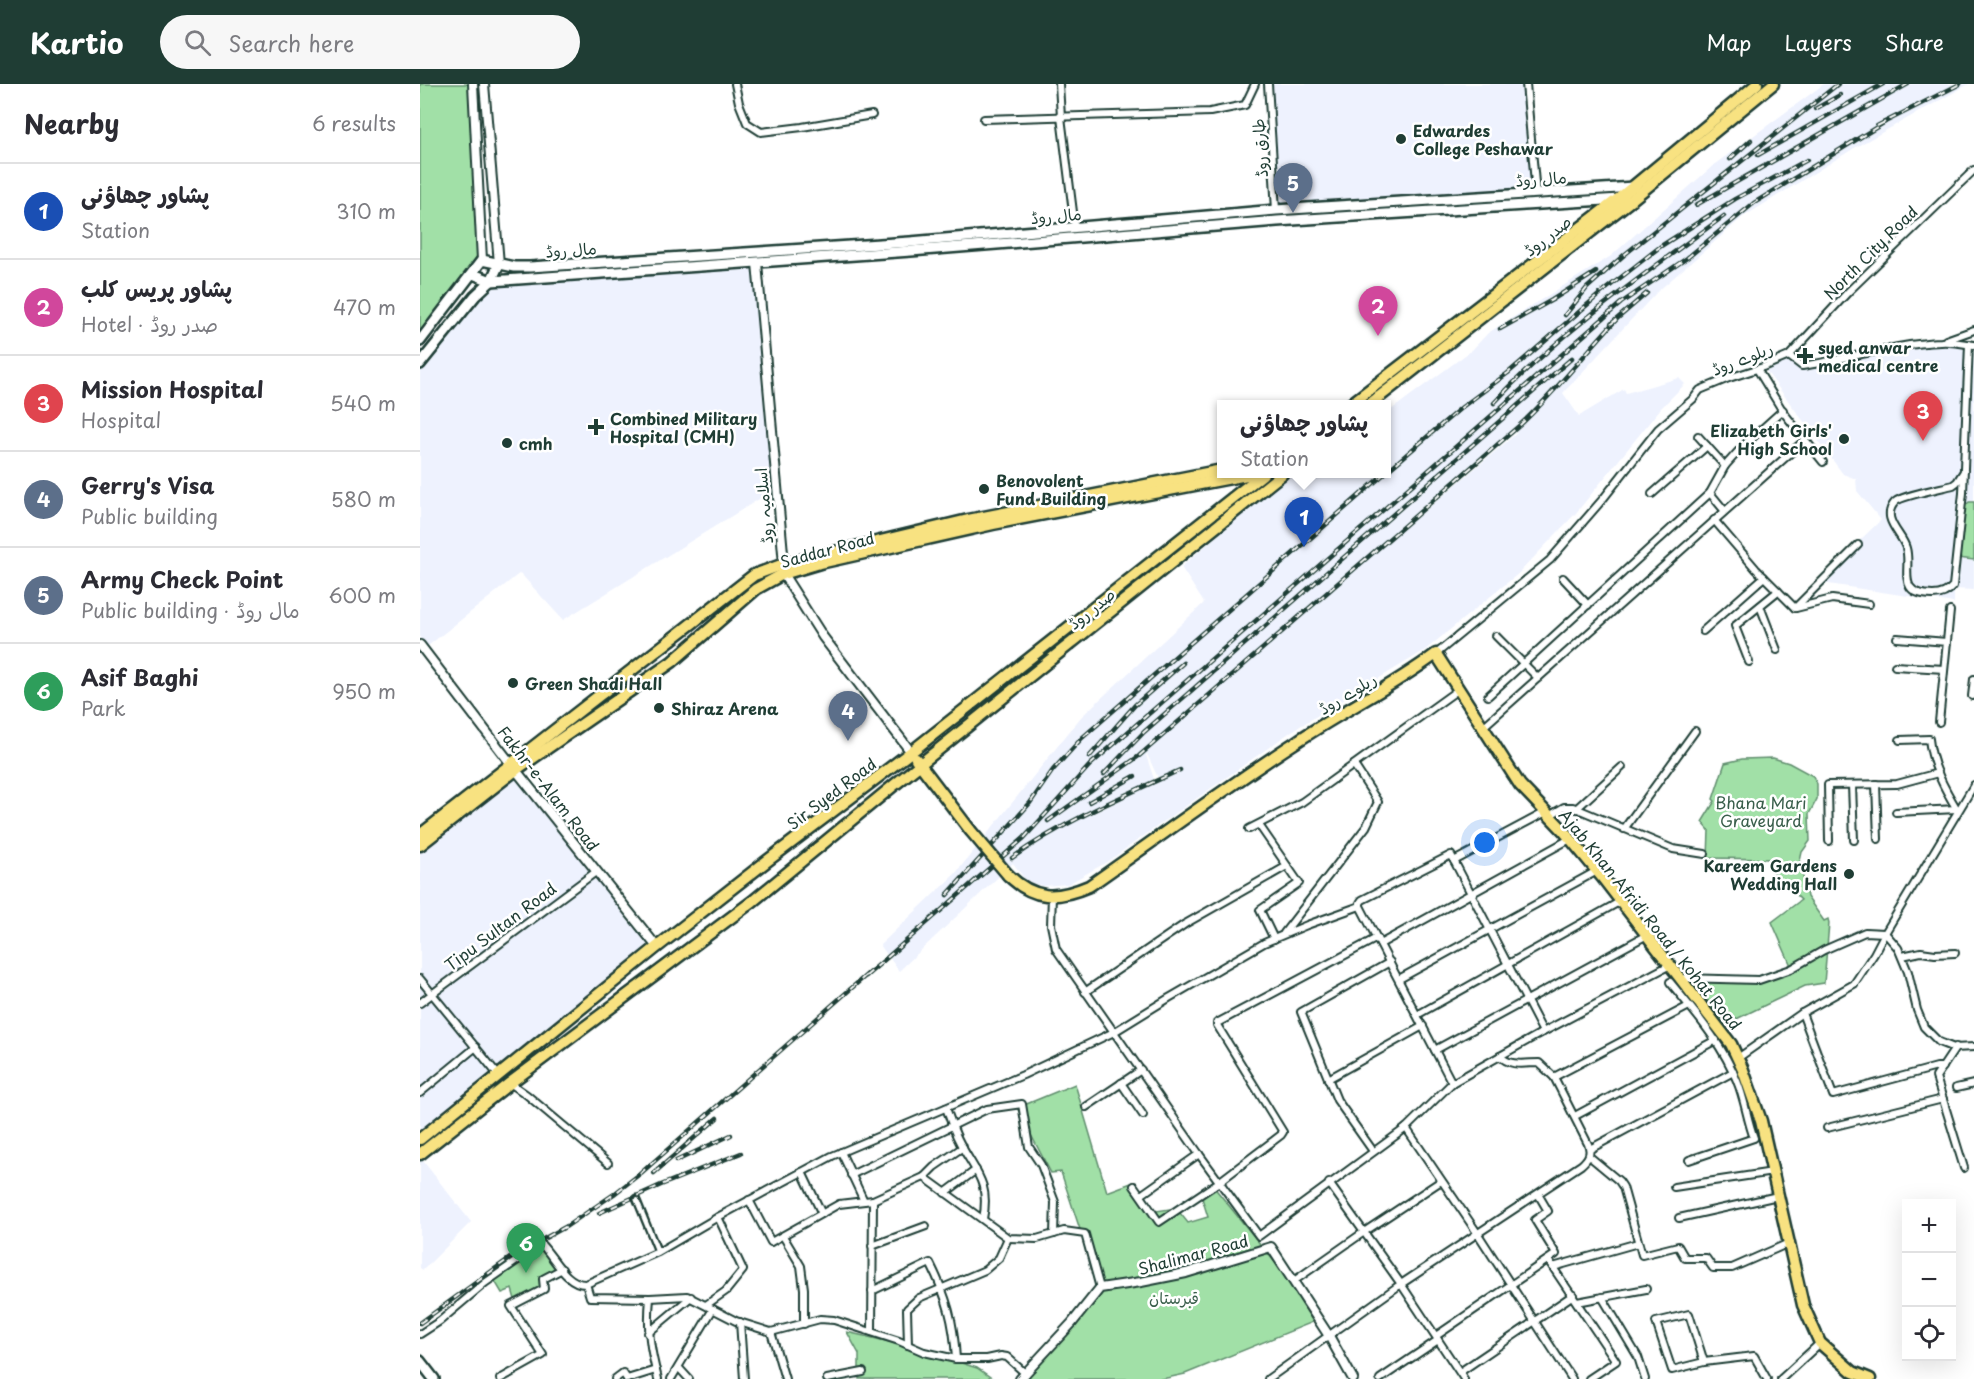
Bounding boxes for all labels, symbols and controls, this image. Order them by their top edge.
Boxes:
search box [160,15,580,69]
text: Kartio [30,21,124,64]
icon: search [181,26,214,59]
text: Search here [229,26,354,59]
text: Map [1707,26,1751,58]
text: Layers [1784,26,1852,58]
text: Share [1885,26,1944,58]
text: Nearby [24,104,119,143]
text: 6 results [312,108,396,138]
street label: طارق روڈ [1245,118,1273,178]
place label: Edwardes College Peshawar [1413,118,1554,160]
marker: Edwardes College Peshawar [1394,132,1408,146]
pin: 5 [1274,164,1312,213]
street label: مال روڈ [1515,164,1567,192]
text: پشاور چھاؤنی [81,177,209,210]
text: 1 [39,196,48,226]
text: 310 m [336,196,396,226]
street label: North City Road [1817,199,1923,305]
street label: مال روڈ [1030,201,1082,229]
street label: صدر روڈ [1518,209,1576,261]
text: Station [81,215,150,245]
street label: مال روڈ [545,235,597,263]
text: پشاور پریس کلب [81,271,232,304]
pin: 2 [1358,286,1398,336]
text: 2 [36,292,51,322]
text: 470 m [333,292,396,322]
text: Hotel · صدر روڈ [81,309,218,339]
street label: ریلوے روڈ [1708,335,1776,381]
place label: syed anwar medical centre [1818,335,1939,377]
marker: syed anwar medical centre [1796,347,1814,365]
text: Mission Hospital [81,372,264,405]
text: 3 [37,388,50,418]
text: 540 m [330,388,396,418]
pin: 3 [1904,392,1942,441]
popup [1217,400,1391,478]
text: Hospital [81,405,161,435]
text: پشاور چھاؤنی [1240,405,1368,438]
place label: Combined Military Hospital (CMH) [610,406,757,448]
marker: Combined Military Hospital (CMH) [587,418,605,436]
place label: Elizabeth Girls' High School [1710,418,1832,460]
place label: cmh [519,431,553,455]
marker: Elizabeth Girls' High School [1837,432,1851,446]
marker: cmh [500,436,514,450]
text: Station [1240,443,1309,473]
street label: اسلامیہ روڈ [748,467,778,545]
text: Gerry's Visa [81,468,215,501]
place label: Benovolent Fund Building [996,468,1106,510]
marker: Benovolent Fund Building [977,482,991,496]
text: 4 [37,484,50,514]
text: 580 m [331,484,396,514]
pin: 1 [1284,498,1324,547]
text: Public building [81,501,218,531]
street label: Saddar Road [777,525,877,573]
text: Army Check Point [81,562,283,595]
text: 5 [37,580,50,610]
text: 600 m [328,580,396,610]
street label: صدر روڈ [1062,582,1120,634]
text: Public building · مال روڈ [81,595,300,625]
text: Asif Baghi [81,660,199,693]
street label: ریلوے روڈ [1313,666,1381,720]
place label: Green Shadi Hall [525,671,662,695]
text: 6 [36,676,51,706]
text: 950 m [332,676,396,706]
marker: Green Shadi Hall [506,676,520,690]
pin: 4 [828,692,868,741]
text: Park [81,693,126,723]
place label: Shiraz Arena [671,696,779,720]
marker: Shiraz Arena [652,701,666,715]
street label: Fakhr-e-Alam Road [492,720,606,856]
street label: Sir Syed Road [781,751,881,835]
park label: Bhana Mari Graveyard [1715,790,1807,832]
street label: Ajab Khan Afridi Road / Kohat Road [1554,803,1748,1035]
your location [1470,828,1499,857]
place label: Kareem Gardens Wedding Hall [1703,853,1837,895]
marker: Kareem Gardens Wedding Hall [1842,867,1856,881]
street label: Tipu Sultan Road [439,876,561,976]
map controls [1902,1199,1956,1361]
button: + [1902,1199,1956,1253]
pin: 6 [506,1224,546,1273]
street label: Shalimar Road [1135,1228,1251,1280]
button: − [1902,1253,1956,1307]
park label: قبرستان [1149,1285,1199,1309]
button: locate [1902,1307,1956,1361]

